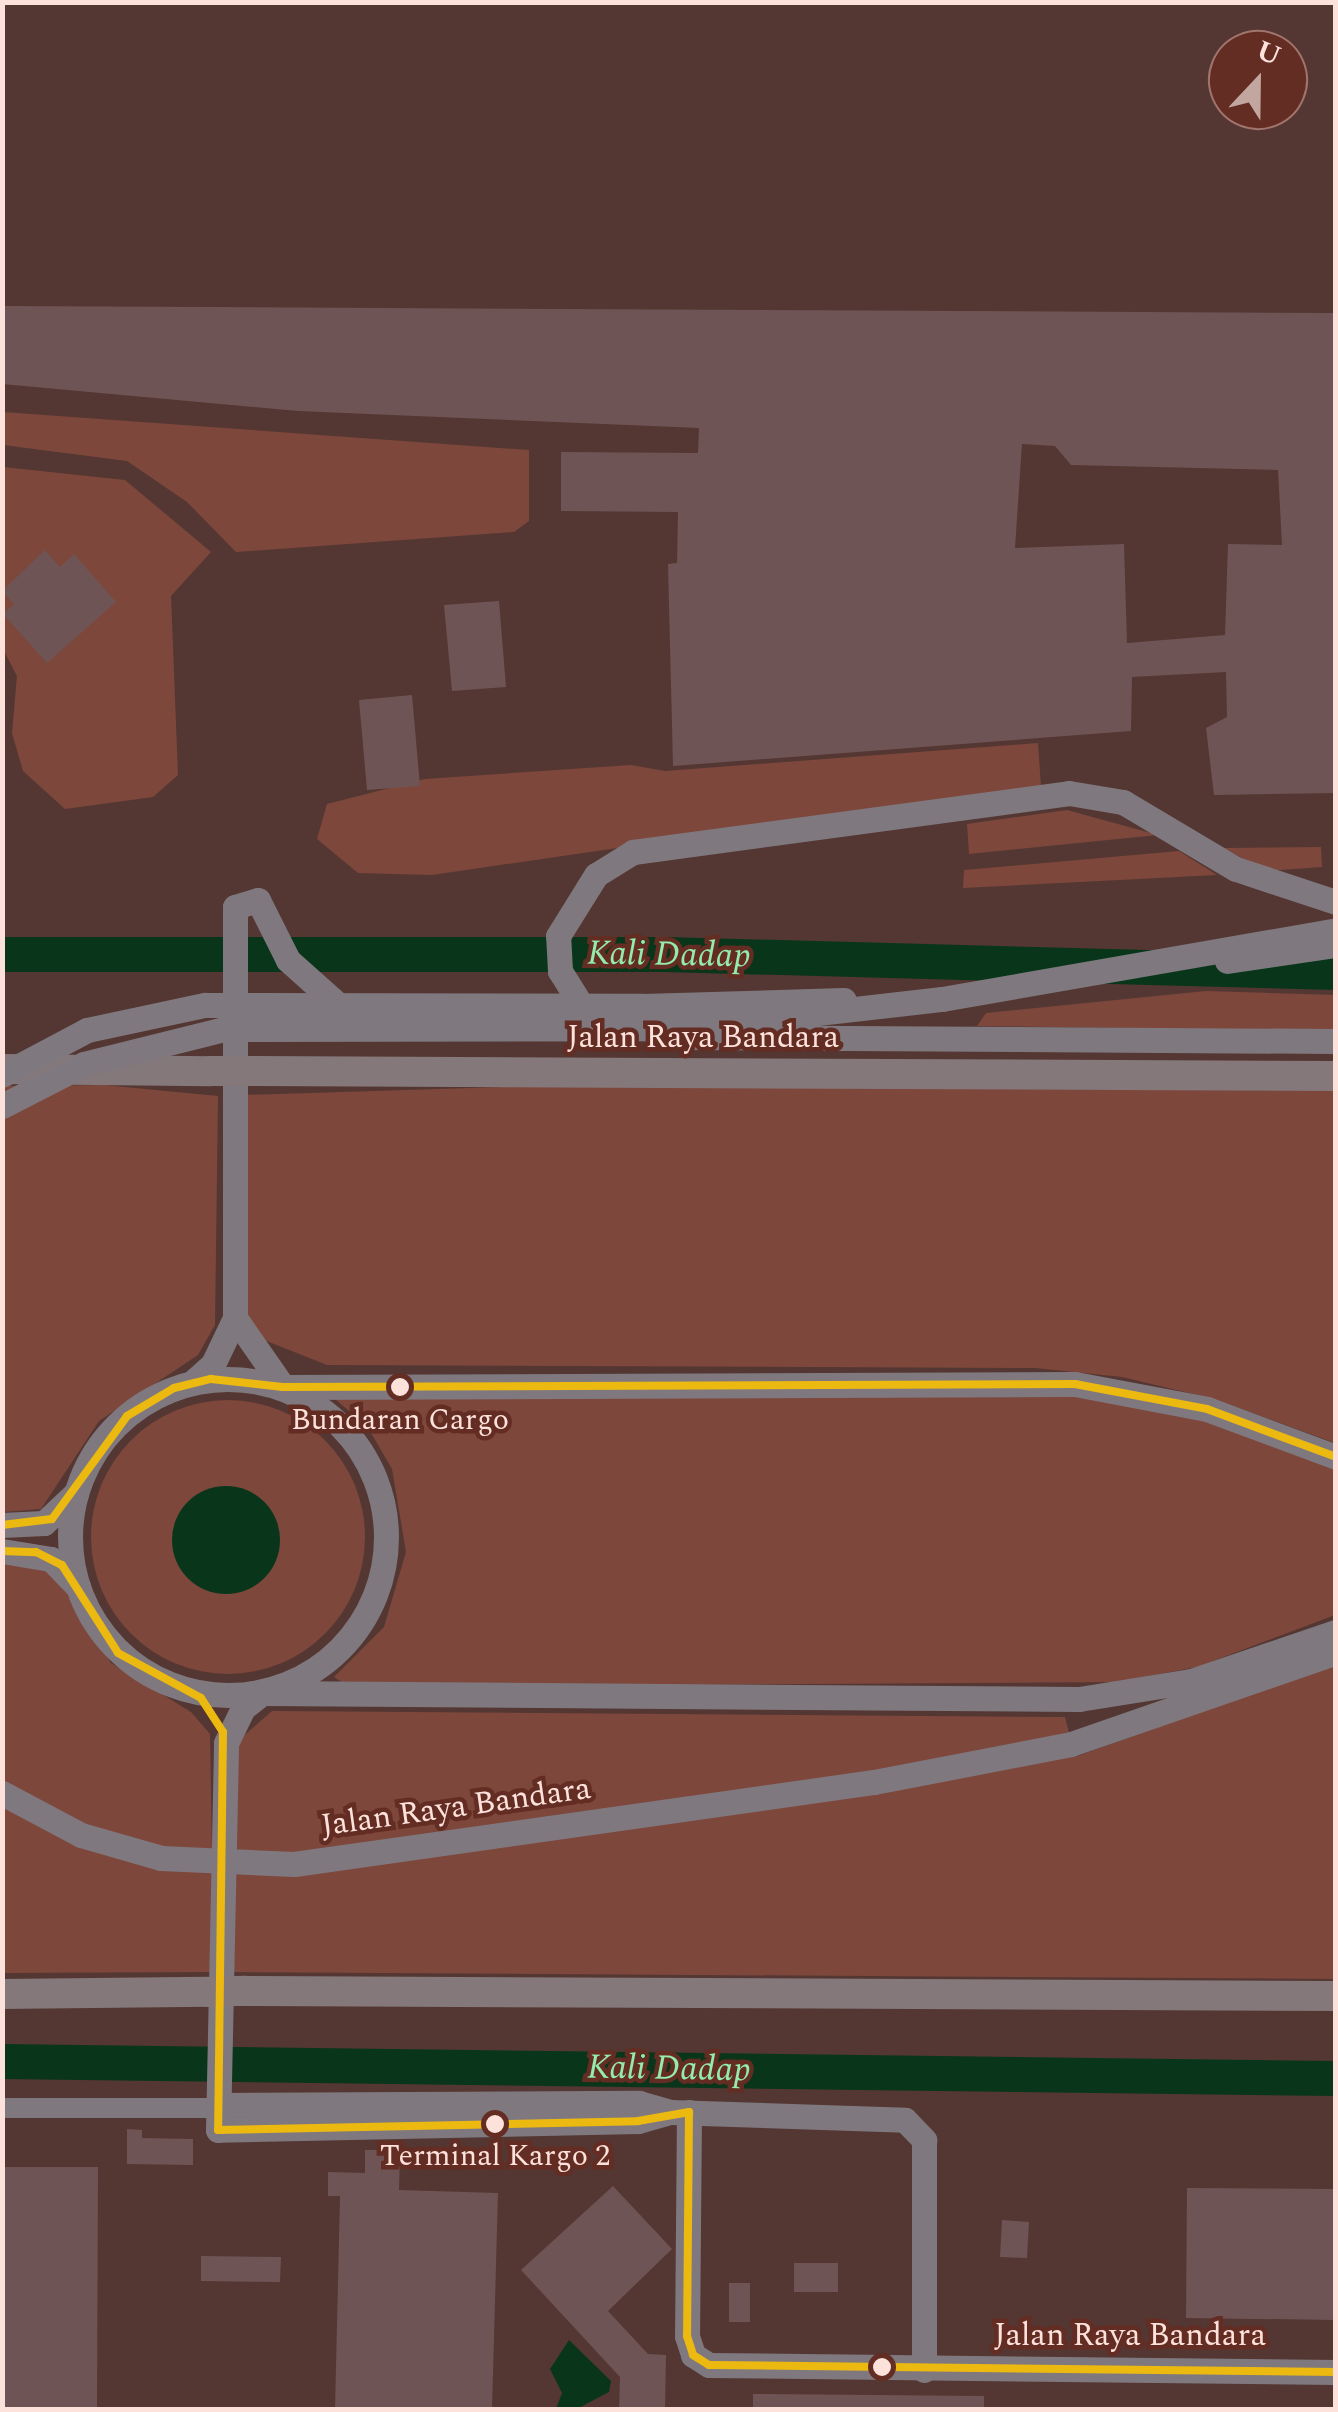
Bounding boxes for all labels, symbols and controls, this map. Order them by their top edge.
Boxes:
text: U [1250,29,1288,78]
north arrow [1208,30,1308,130]
water label: Kali Dadap [587,933,751,977]
street label: Jalan Raya Bandara [567,1019,839,1057]
marker: Bundaran Cargo [390,1377,410,1397]
place label: Bundaran Cargo [291,1402,509,1438]
street label: Jalan Raya Bandara [319,1770,593,1846]
water label: Kali Dadap [587,2047,751,2091]
marker: Terminal Kargo 2 [485,2114,505,2134]
place label: Terminal Kargo 2 [380,2138,610,2174]
street label: Jalan Raya Bandara [994,2317,1266,2355]
unlabelled marker [872,2357,892,2377]

